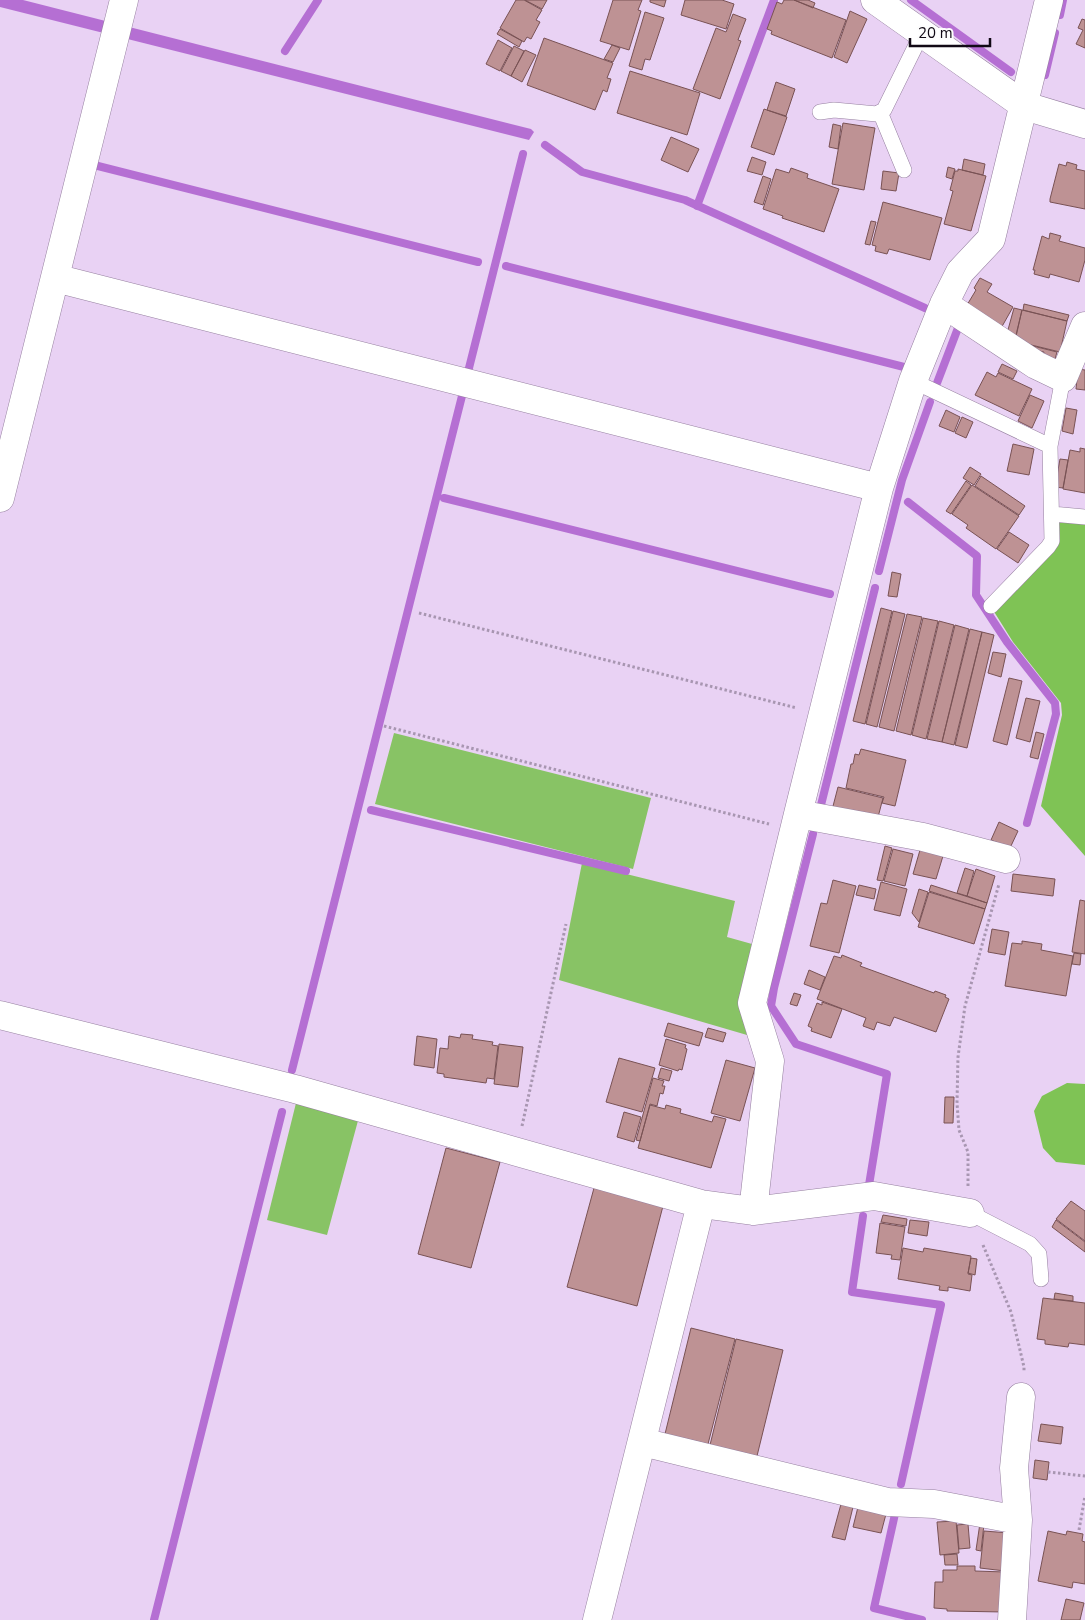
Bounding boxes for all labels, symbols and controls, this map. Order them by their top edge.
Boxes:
scale bar [910,15,990,47]
text: 20 m [918,23,953,43]

